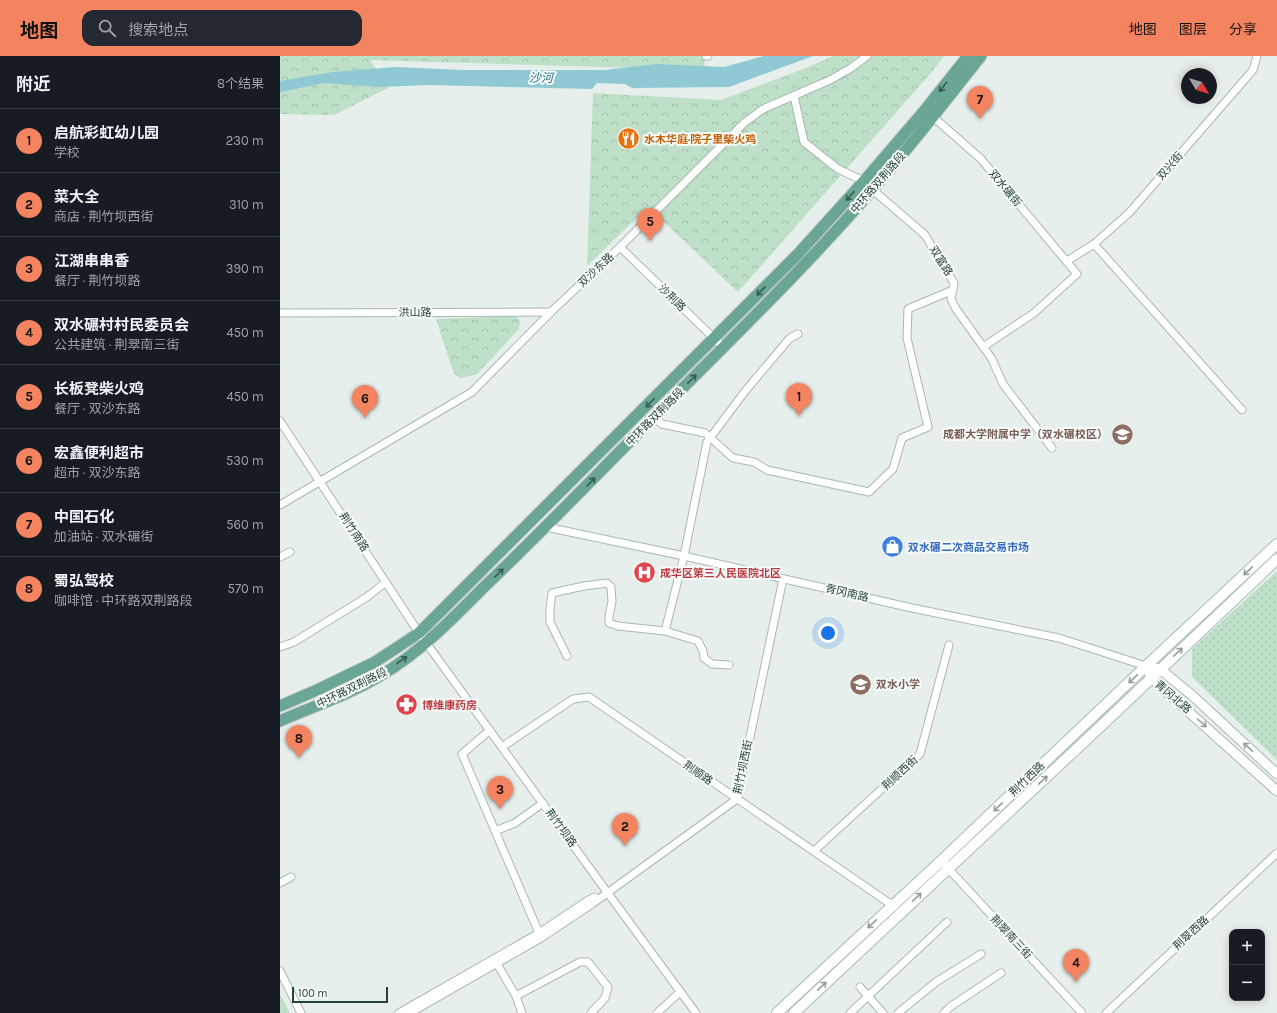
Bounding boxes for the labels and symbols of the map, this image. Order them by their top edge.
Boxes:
north arrow [1181,68,1217,104]
water label: 沙河 [529,71,555,85]
one-way arrow [939,81,948,92]
pin: 7 [967,86,993,119]
restaurant icon: 水木华庭·院子里柴火鸡 [615,126,641,152]
place label: 水木华庭·院子里柴火鸡 [644,133,756,146]
street label: 双兴街 [1154,149,1186,183]
street label: 中环路双荆路段 [848,150,908,216]
street label: 双水碾街 [986,167,1024,209]
one-way arrow [845,191,855,201]
pin: 5 [637,208,663,241]
street label: 双富路 [927,244,955,278]
street label: 双沙东路 [575,250,617,290]
street label: 沙荆路 [656,282,688,314]
one-way arrow [756,286,766,296]
street label: 洪山路 [399,306,432,319]
one-way arrow [687,374,697,384]
pin: 1 [786,383,812,416]
pin: 6 [352,385,378,418]
street label: 中环路双荆路段 [623,385,687,449]
one-way arrow [645,398,654,408]
school or university icon: 成都大学附属中学（双水碾校区） [1110,421,1136,447]
place label: 成都大学附属中学（双水碾校区） [943,428,1108,441]
one-way arrow [586,477,596,487]
street label: 荆竹南路 [337,510,371,554]
shop icon: 双水碾二次商品交易市场 [879,534,905,560]
place label: 双水碾二次商品交易市场 [908,541,1029,554]
hospital icon: 成华区第三人民医院北区 [632,560,658,586]
one-way arrow [1244,566,1254,575]
place label: 成华区第三人民医院北区 [660,567,781,580]
one-way arrow [494,568,504,578]
street label: 青冈南路 [824,582,870,604]
your location [818,623,838,643]
one-way arrow [1173,647,1183,657]
one-way arrow [397,656,408,664]
street label: 中环路双荆路段 [315,665,389,711]
school or university icon: 双水小学 [848,671,874,697]
one-way arrow [1128,674,1138,683]
place label: 双水小学 [876,678,920,691]
street label: 青冈北路 [1152,678,1194,716]
pharmacy icon: 博维康药房 [394,692,420,718]
place label: 博维康药房 [422,699,477,712]
one-way arrow [1197,718,1207,728]
pin: 8 [286,725,312,758]
street label: 荆竹坝西街 [731,739,755,795]
one-way arrow [1244,743,1254,752]
street label: 荆顺西街 [879,753,921,793]
street label: 荆顺路 [681,758,715,788]
street label: 荆竹西路 [1007,759,1047,799]
one-way arrow [1038,775,1048,785]
pin: 3 [487,776,513,809]
one-way arrow [993,802,1003,812]
street label: 荆竹坝路 [543,806,579,850]
pin: 2 [612,813,638,846]
one-way arrow [912,892,922,902]
street label: 荆翠南三街 [987,912,1035,962]
street label: 荆翠西路 [1170,913,1212,953]
one-way arrow [867,919,877,929]
pin: 4 [1063,949,1089,982]
one-way arrow [817,982,827,991]
scale bar [292,985,388,1004]

